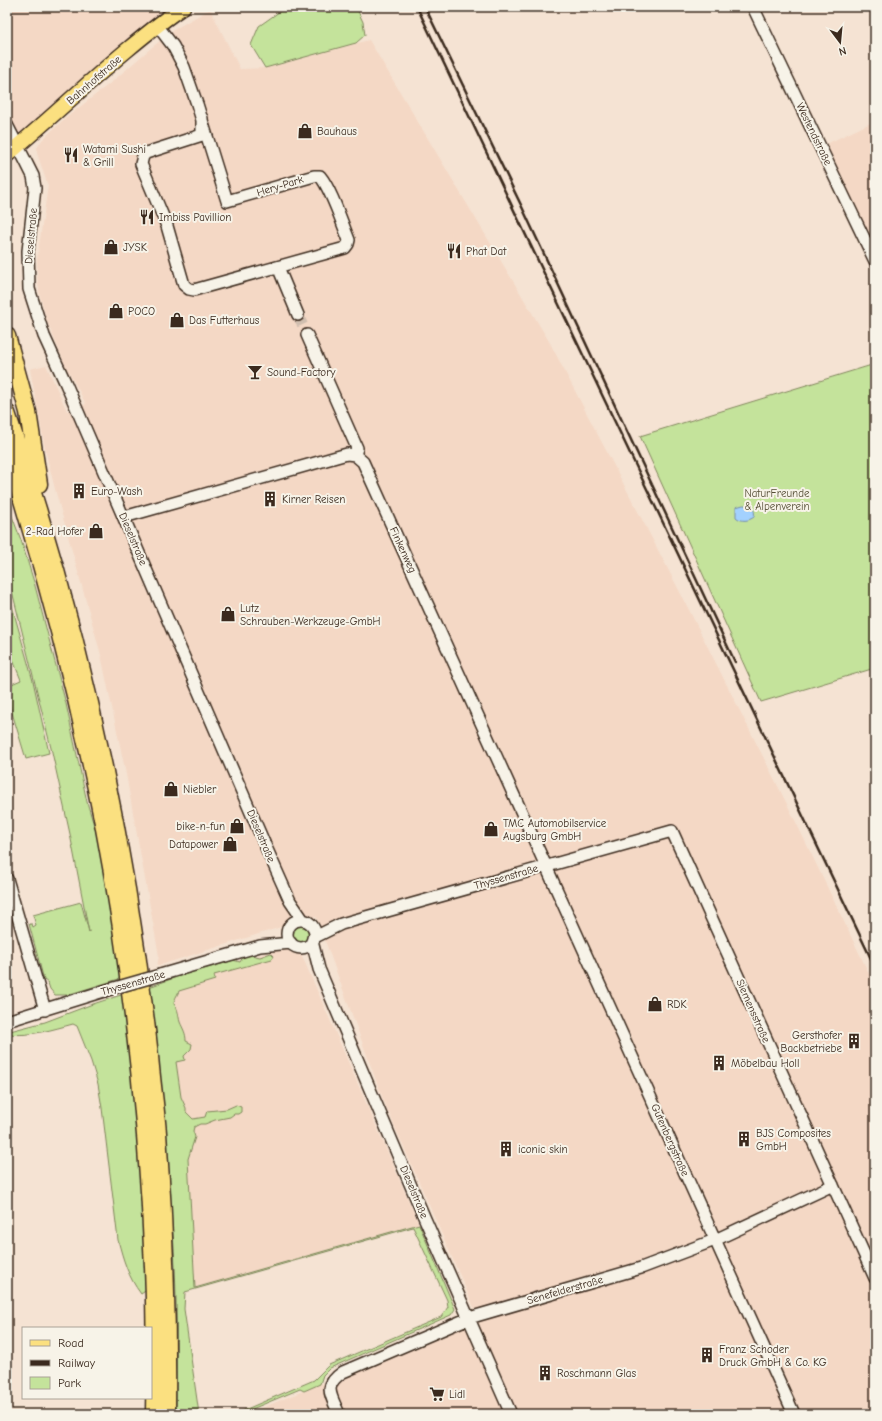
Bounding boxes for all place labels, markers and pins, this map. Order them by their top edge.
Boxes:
shop icon: Bauhaus [296,122,314,140]
place label: Bauhaus [317,125,357,138]
place label: Watami Sushi & Grill [83,143,146,169]
restaurant icon: Watami Sushi & Grill [62,146,80,164]
restaurant icon: Imbiss Pavillion [138,208,156,226]
place label: Imbiss Pavillion [159,211,231,224]
shop icon: JYSK [102,238,120,256]
place label: JYSK [123,241,147,254]
restaurant icon: Phat Dat [445,242,463,260]
place label: Phat Dat [466,245,507,258]
shop icon: POCO [107,302,125,320]
place label: POCO [128,305,155,318]
shop icon: Das Futterhaus [168,311,186,329]
place label: Das Futterhaus [189,314,260,327]
bar icon: Sound-Factory [246,363,264,381]
place label: Sound-Factory [267,366,336,379]
building icon: Euro-Wash [70,482,88,500]
place label: Euro-Wash [91,485,142,498]
building icon: Kirner Reisen [261,490,279,508]
place label: Kirner Reisen [282,493,345,506]
shop icon: 2-Rad Hofer [87,522,105,540]
place label: 2-Rad Hofer [26,525,85,538]
place label: Lutz Schrauben-Werkzeuge-GmbH [240,602,381,628]
shop icon: Lutz Schrauben-Werkzeuge-GmbH [219,605,237,623]
shop icon: Niebler [162,780,180,798]
place label: Niebler [183,783,217,796]
shop icon: bike-n-fun [228,817,246,835]
place label: TMC Automobilservice Augsburg GmbH [503,817,607,843]
place label: bike-n-fun [176,820,225,833]
shop icon: TMC Automobilservice Augsburg GmbH [482,820,500,838]
shop icon: Datapower [221,835,239,853]
place label: Datapower [169,838,219,851]
shop icon: RDK [646,995,664,1013]
place label: RDK [667,998,687,1011]
place label: Gersthofer Backbetriebe [781,1029,843,1055]
building icon: Gersthofer Backbetriebe [845,1032,863,1050]
building icon: Möbelbau Holl [710,1054,728,1072]
place label: Möbelbau Holl [731,1057,799,1070]
place label: BJS Composites GmbH [756,1127,831,1153]
building icon: BJS Composites GmbH [735,1130,753,1148]
building icon: iconic skin [497,1140,515,1158]
place label: iconic skin [518,1143,568,1156]
place label: Franz Schoder Druck GmbH & Co. KG [719,1343,827,1369]
building icon: Franz Schoder Druck GmbH & Co. KG [698,1346,716,1364]
building icon: Roschmann Glas [536,1364,554,1382]
place label: Roschmann Glas [557,1367,636,1380]
supermarket icon: Lidl [428,1385,446,1403]
place label: Lidl [449,1388,465,1401]

